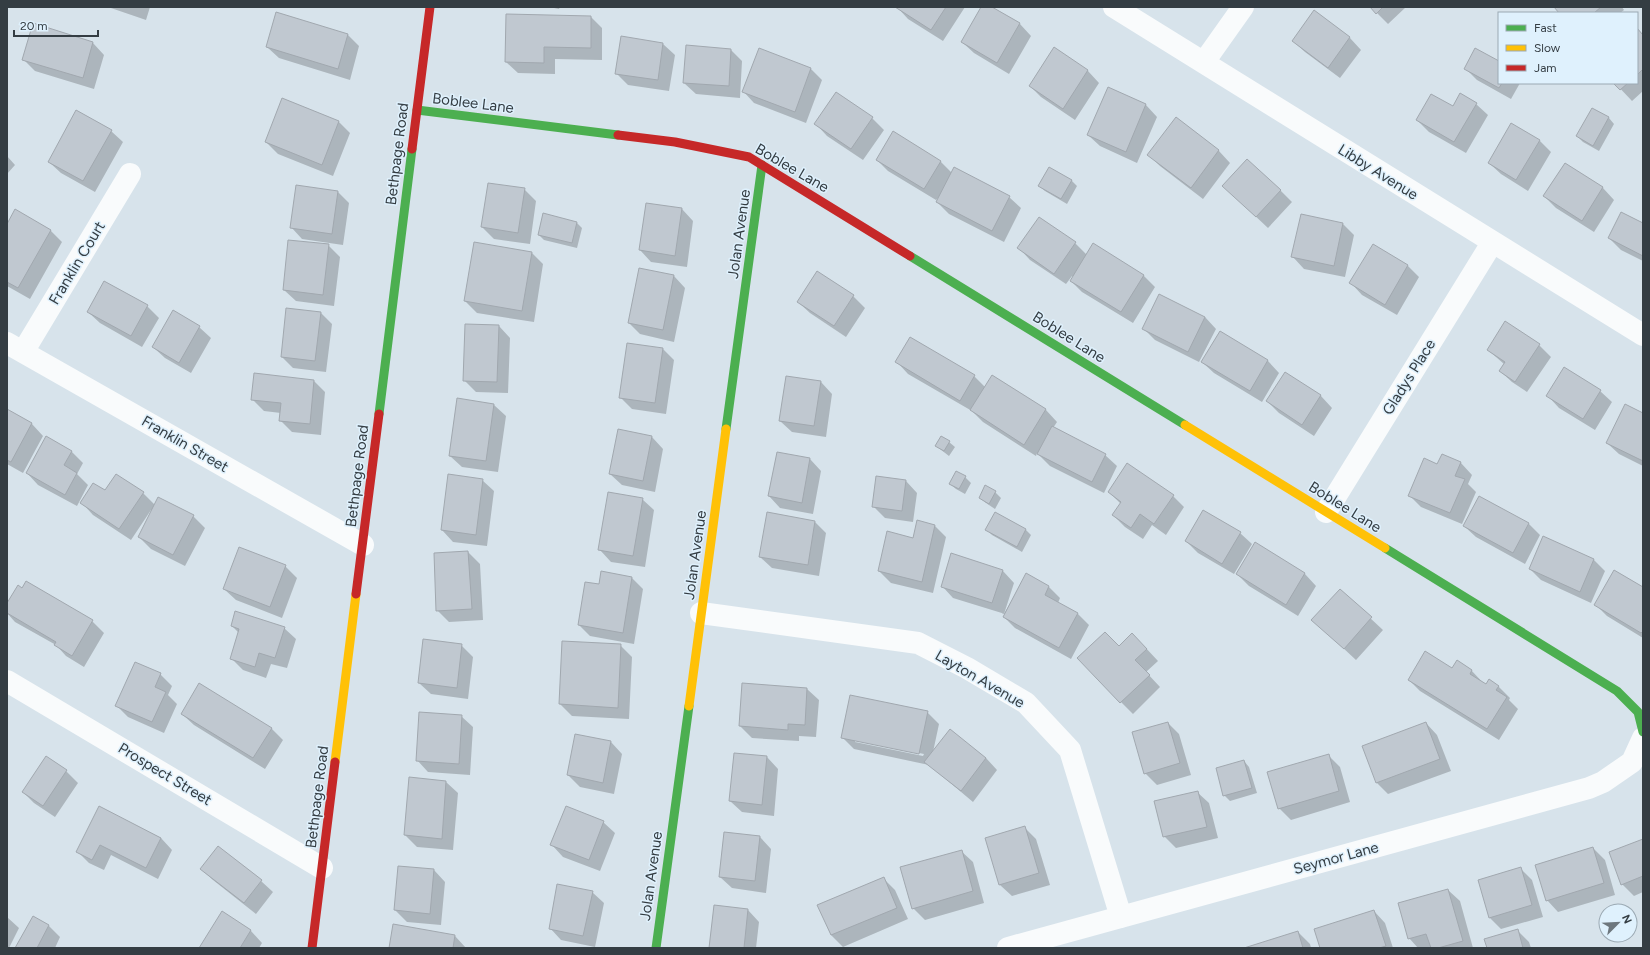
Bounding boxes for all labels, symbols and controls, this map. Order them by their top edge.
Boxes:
scale bar [14,12,98,38]
legend [1498,12,1638,84]
text: 20 m [20,19,48,33]
text: Fast [1534,21,1557,35]
text: Slow [1534,41,1561,55]
text: Jam [1534,61,1557,75]
street label: Boblee Lane [431,89,515,117]
street label: Bethpage Road [382,102,412,206]
street label: Boblee Lane [752,140,832,196]
street label: Libby Avenue [1335,140,1421,204]
street label: Jolan Avenue [724,188,754,280]
street label: Franklin Court [45,218,109,308]
street label: Boblee Lane [1029,308,1109,366]
street label: Gladys Place [1379,336,1439,418]
street label: Franklin Street [138,412,232,476]
street label: Bethpage Road [342,424,372,528]
street label: Boblee Lane [1305,478,1385,536]
street label: Jolan Avenue [680,509,710,601]
street label: Layton Avenue [932,646,1028,712]
street label: Prospect Street [115,739,215,809]
street label: Bethpage Road [302,745,332,849]
street label: Jolan Avenue [636,830,666,922]
street label: Seymor Lane [1291,838,1381,878]
north arrow [1598,903,1638,943]
text: N [1619,913,1634,926]

